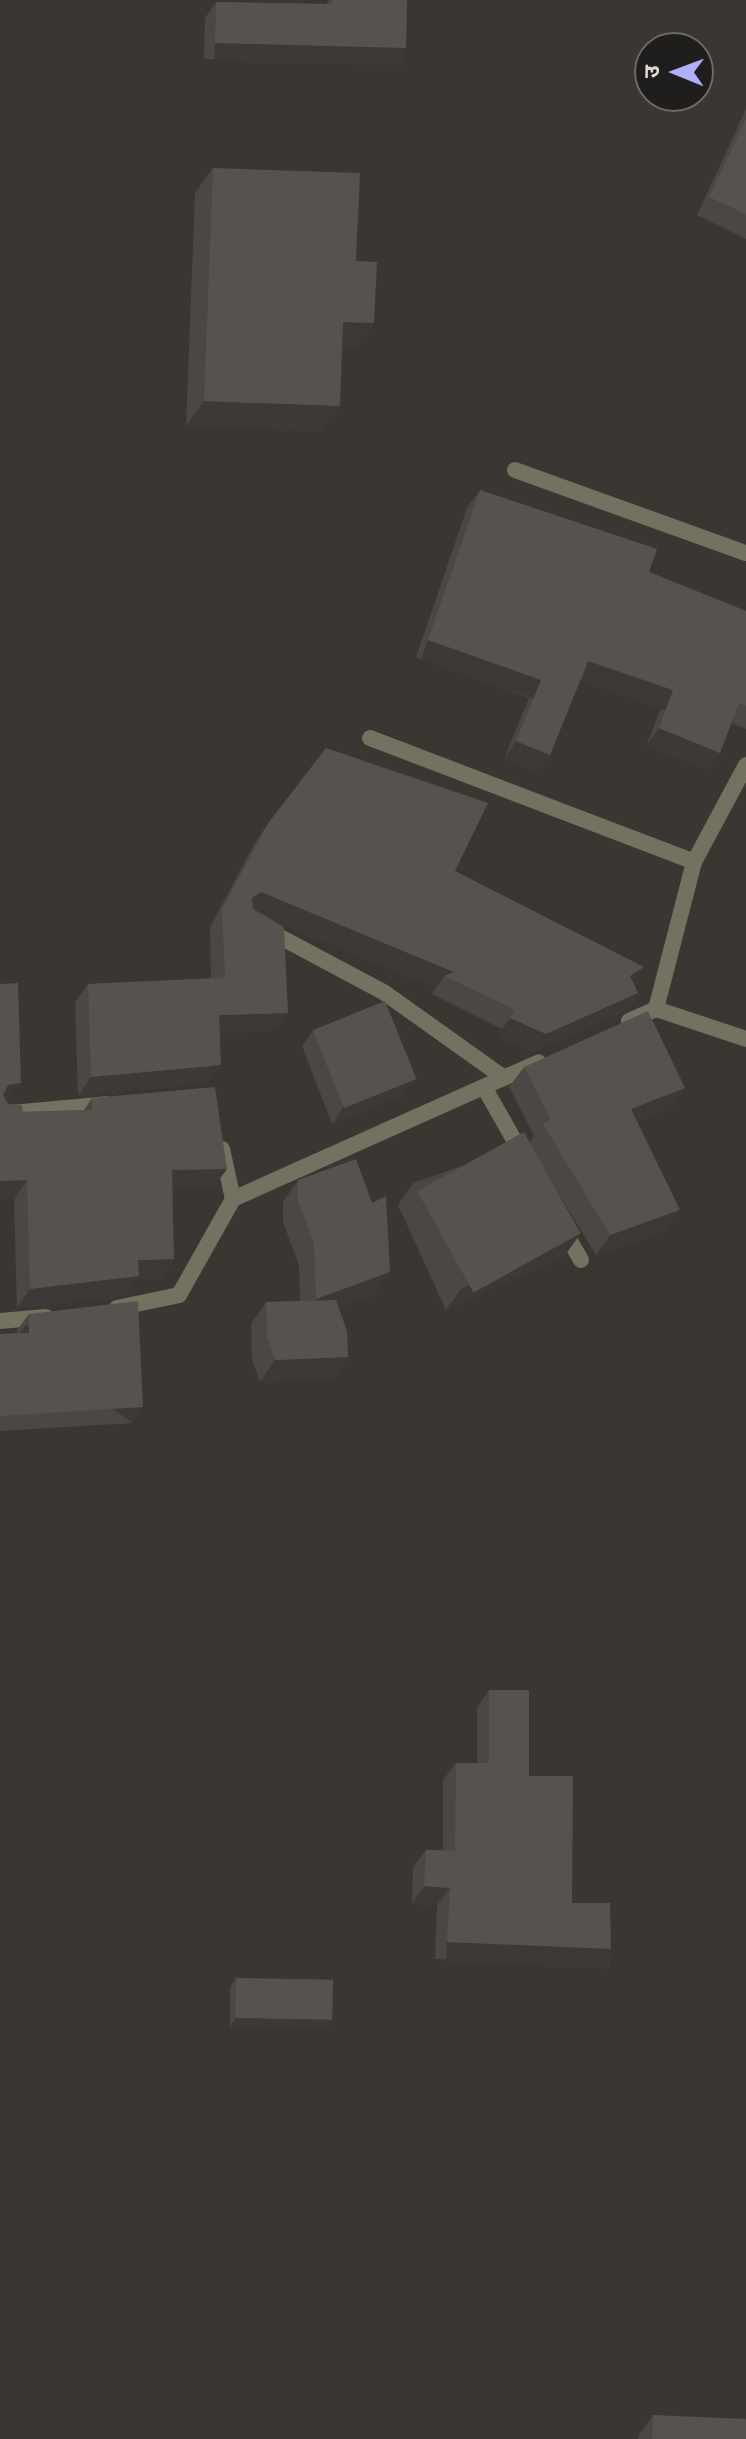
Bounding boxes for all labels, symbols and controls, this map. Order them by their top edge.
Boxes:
north arrow [634,32,714,112]
text: उ [638,65,665,78]

